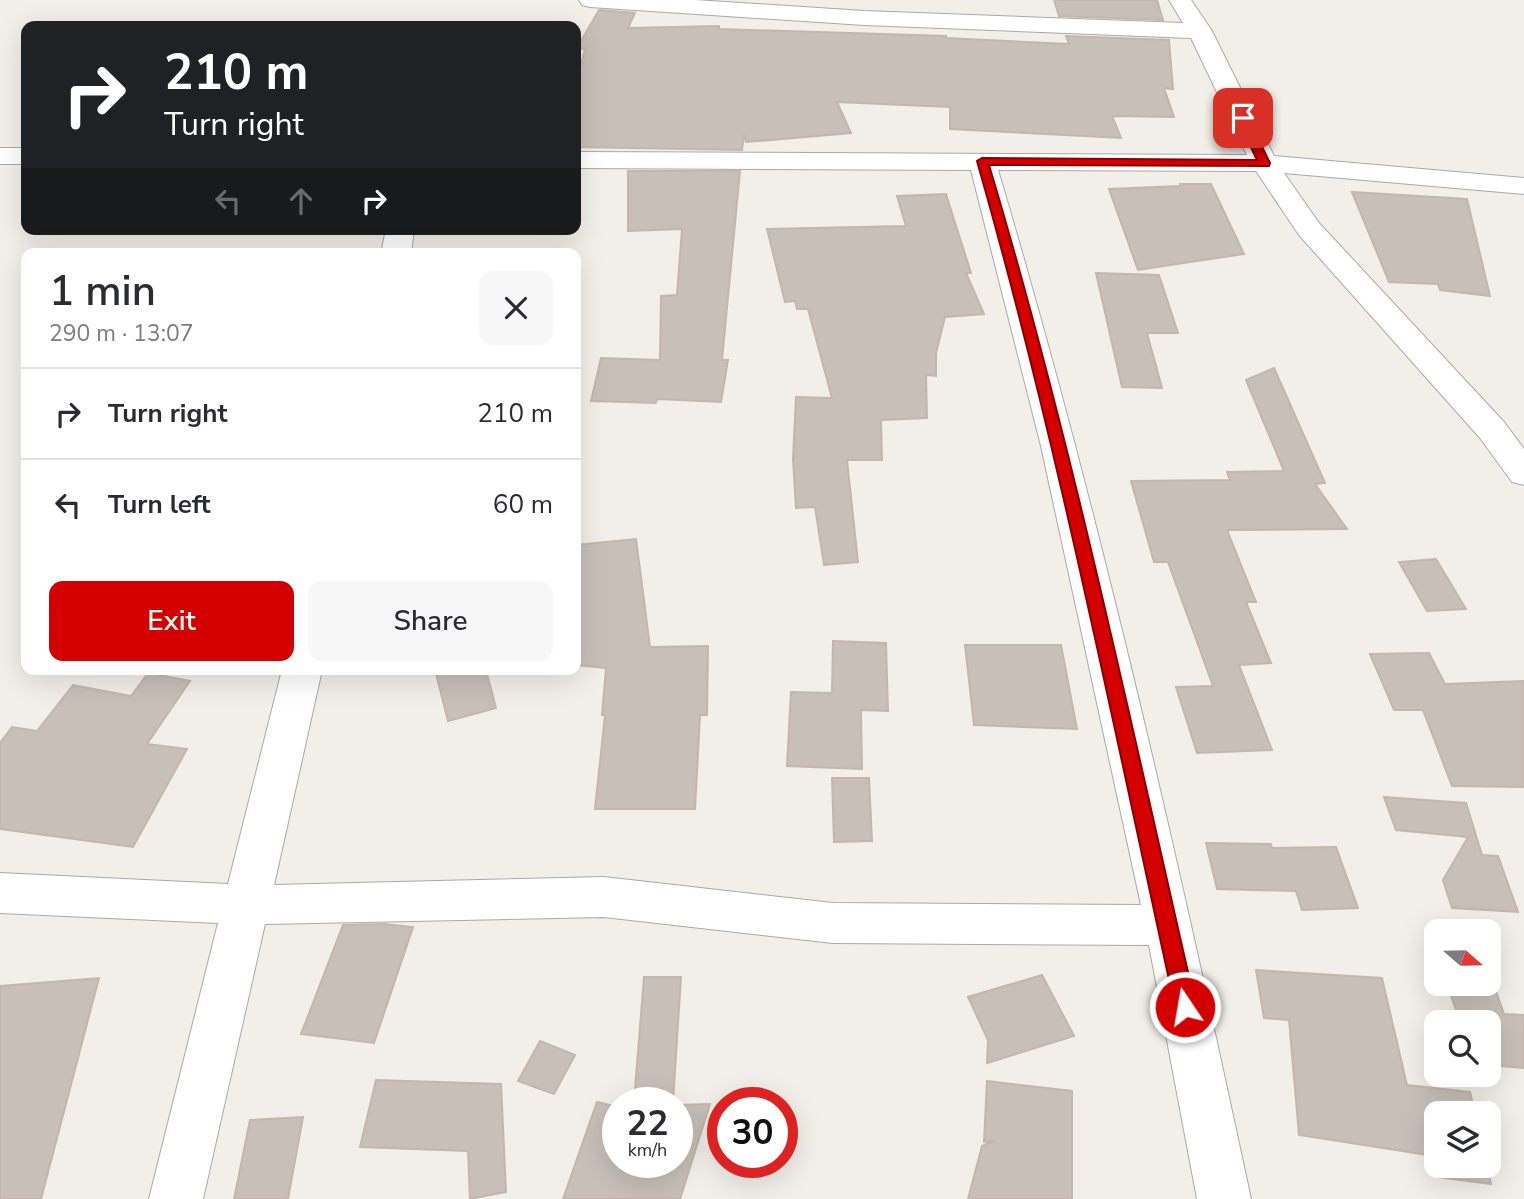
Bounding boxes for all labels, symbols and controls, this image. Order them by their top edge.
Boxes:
text: 210 m [164,39,308,106]
icon: right [49,49,140,140]
pin [1213,88,1273,148]
icon: arrive [1224,99,1262,137]
text: Turn right [164,103,304,146]
icon: left [209,182,247,220]
icon: ahead [282,182,320,220]
icon: right [355,182,393,220]
text: 1 min [49,263,156,320]
button: close [479,271,553,345]
text: 290 m · 13:07 [49,318,194,349]
icon: right [49,395,87,433]
text: Turn right [108,396,227,431]
text: 210 m [477,396,553,431]
icon: left [49,486,87,524]
text: Turn left [108,487,211,522]
text: 60 m [493,487,553,522]
button: Exit [49,581,294,661]
button: Share [308,581,553,661]
north arrow [1424,919,1502,996]
map controls [1424,919,1501,1178]
position arrow [1148,970,1222,1044]
button: search [1424,1010,1501,1087]
speed limit sign: 30 [707,1087,798,1178]
text: 22 [626,1100,669,1147]
button: layers [1424,1101,1501,1178]
text: km/h [628,1138,667,1162]

